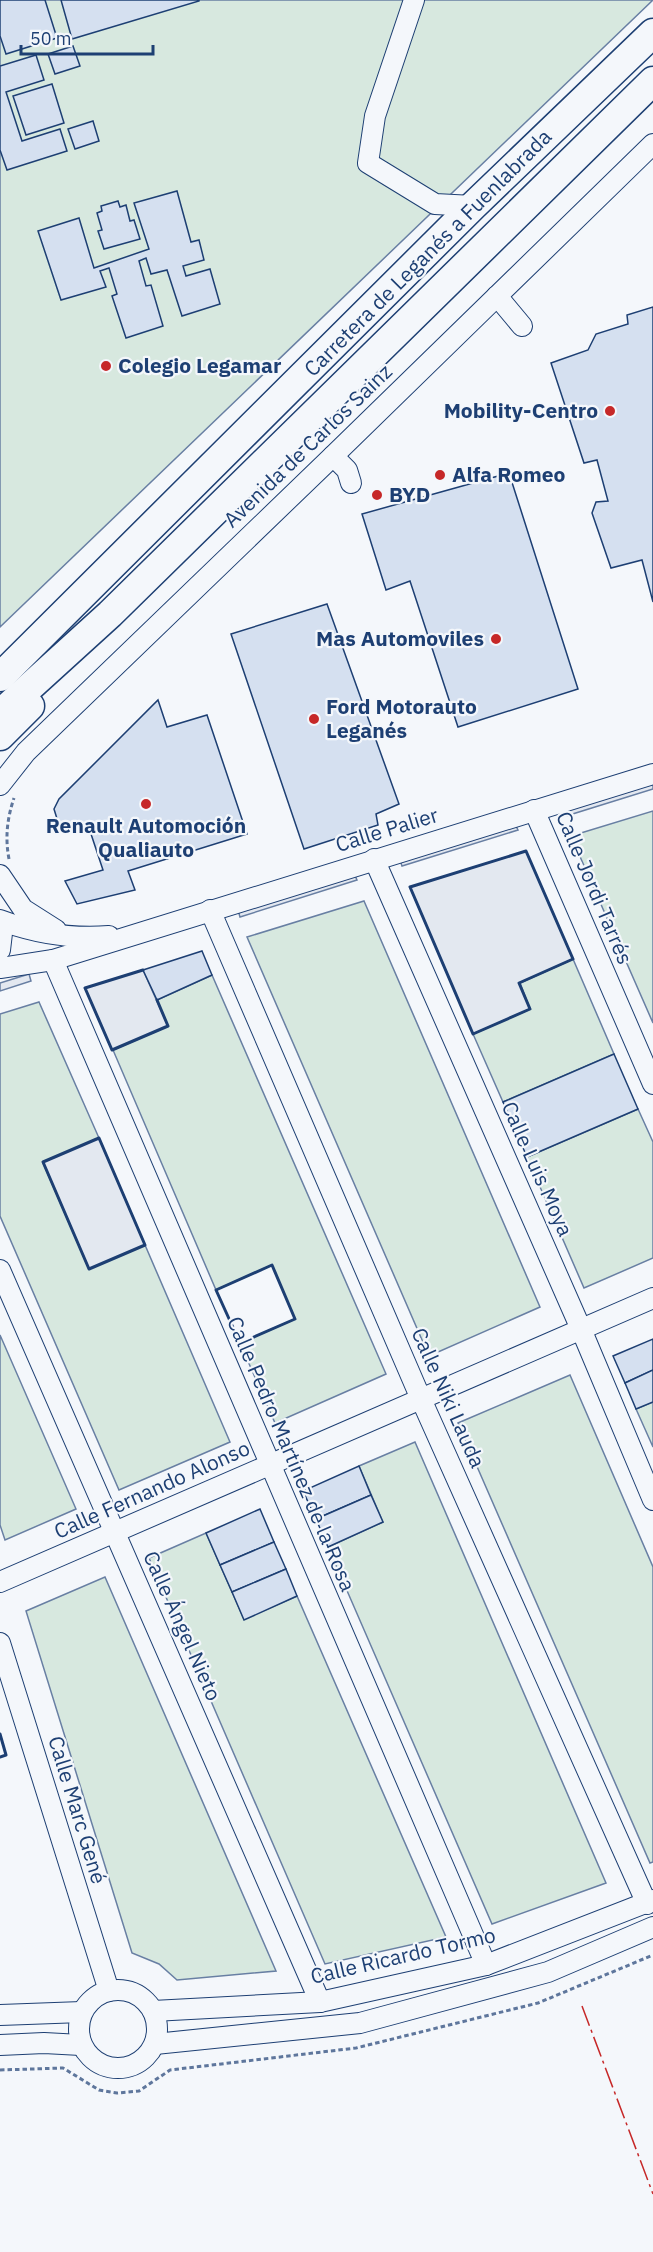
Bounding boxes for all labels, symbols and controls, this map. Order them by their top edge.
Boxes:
scale bar [21,18,153,56]
text: 50 m [30,27,72,50]
street label: Carretera de Leganés a Fuenlabrada [297,122,557,382]
place label: Colegio Legamar [118,351,282,379]
street label: Avenida de Carlos Sainz [217,357,398,533]
marker: Colegio Legamar [99,359,113,373]
place label: Mobility-Centro [444,396,598,424]
marker: Mobility-Centro [603,404,617,418]
place label: Alfa Romeo [452,460,565,488]
marker: Alfa Romeo [433,468,447,482]
place label: BYD [389,480,430,508]
marker: BYD [370,488,384,502]
place label: Mas Automoviles [316,624,484,652]
marker: Mas Automoviles [489,632,503,646]
place label: Ford Motorauto Leganés [326,692,477,744]
marker: Ford Motorauto Leganés [307,712,321,726]
marker: Renault Automoción Qualiauto [139,797,153,811]
street label: Calle Palier [332,800,442,858]
street label: Calle Jordi Tarrés [550,807,640,968]
place label: Renault Automoción Qualiauto [46,811,246,863]
street label: Calle Luis Moya [496,1097,580,1240]
street label: Calle Pedro Martínez de la Rosa [221,1312,363,1595]
street label: Calle Niki Lauda [406,1323,492,1472]
street label: Calle Fernando Alonso [49,1433,254,1545]
street label: Calle Ángel Nieto [137,1546,229,1705]
street label: Calle Marc Gené [42,1732,114,1887]
street label: Calle Ricardo Tormo [307,1920,498,1990]

